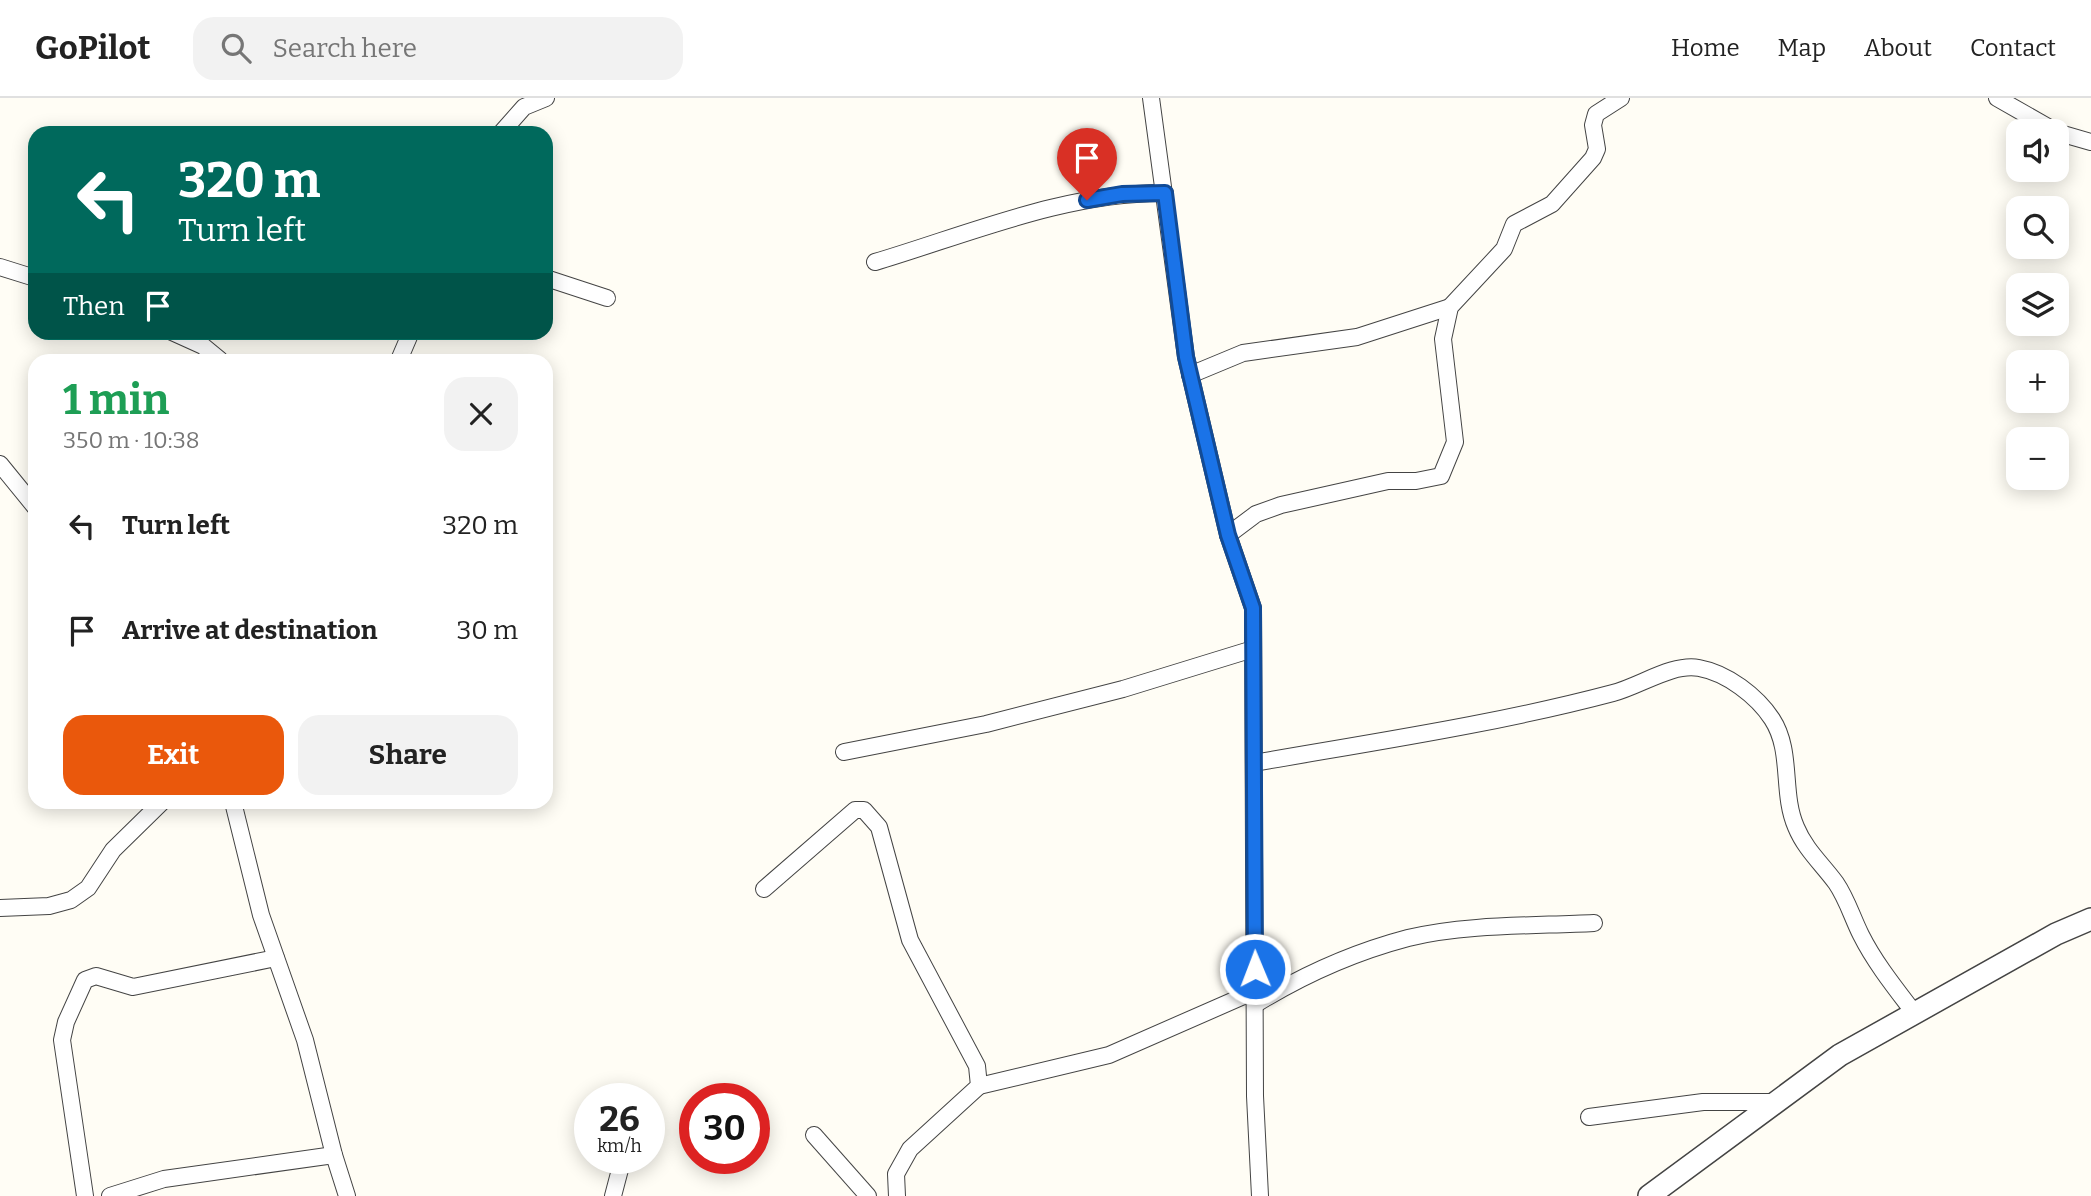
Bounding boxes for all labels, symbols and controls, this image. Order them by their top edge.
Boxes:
search box [193,17,683,80]
text: GoPilot [35,28,151,68]
icon: search [217,29,255,67]
text: Search here [273,33,417,64]
text: Home [1671,34,1740,62]
text: Map [1778,34,1826,62]
text: About [1864,34,1932,62]
text: Contact [1970,34,2056,62]
map controls [2006,119,2069,490]
button: sound [2006,119,2069,182]
pin [1057,128,1117,200]
icon: arrive [1068,139,1106,177]
text: 320 m [178,151,321,210]
icon: left [63,154,154,245]
button: search [2006,196,2069,259]
text: Turn left [178,211,306,249]
button: layers [2006,273,2069,336]
icon: arrive [139,287,177,325]
text: Then [63,291,125,322]
button: + [2006,350,2069,413]
text: 1 min [63,375,169,425]
button: close [444,377,518,451]
text: 350 m · 10:38 [63,426,200,454]
button: − [2006,427,2069,490]
icon: left [63,507,101,545]
text: Turn left [122,510,230,541]
text: 320 m [442,510,518,541]
icon: arrive [63,612,101,650]
text: Arrive at destination [122,615,377,646]
text: 30 m [457,615,518,646]
button: Exit [63,715,284,795]
button: Share [298,715,518,795]
position arrow [1218,932,1292,1006]
speed limit sign: 30 [679,1083,770,1174]
text: 26 [599,1098,640,1140]
text: km/h [597,1135,642,1157]

